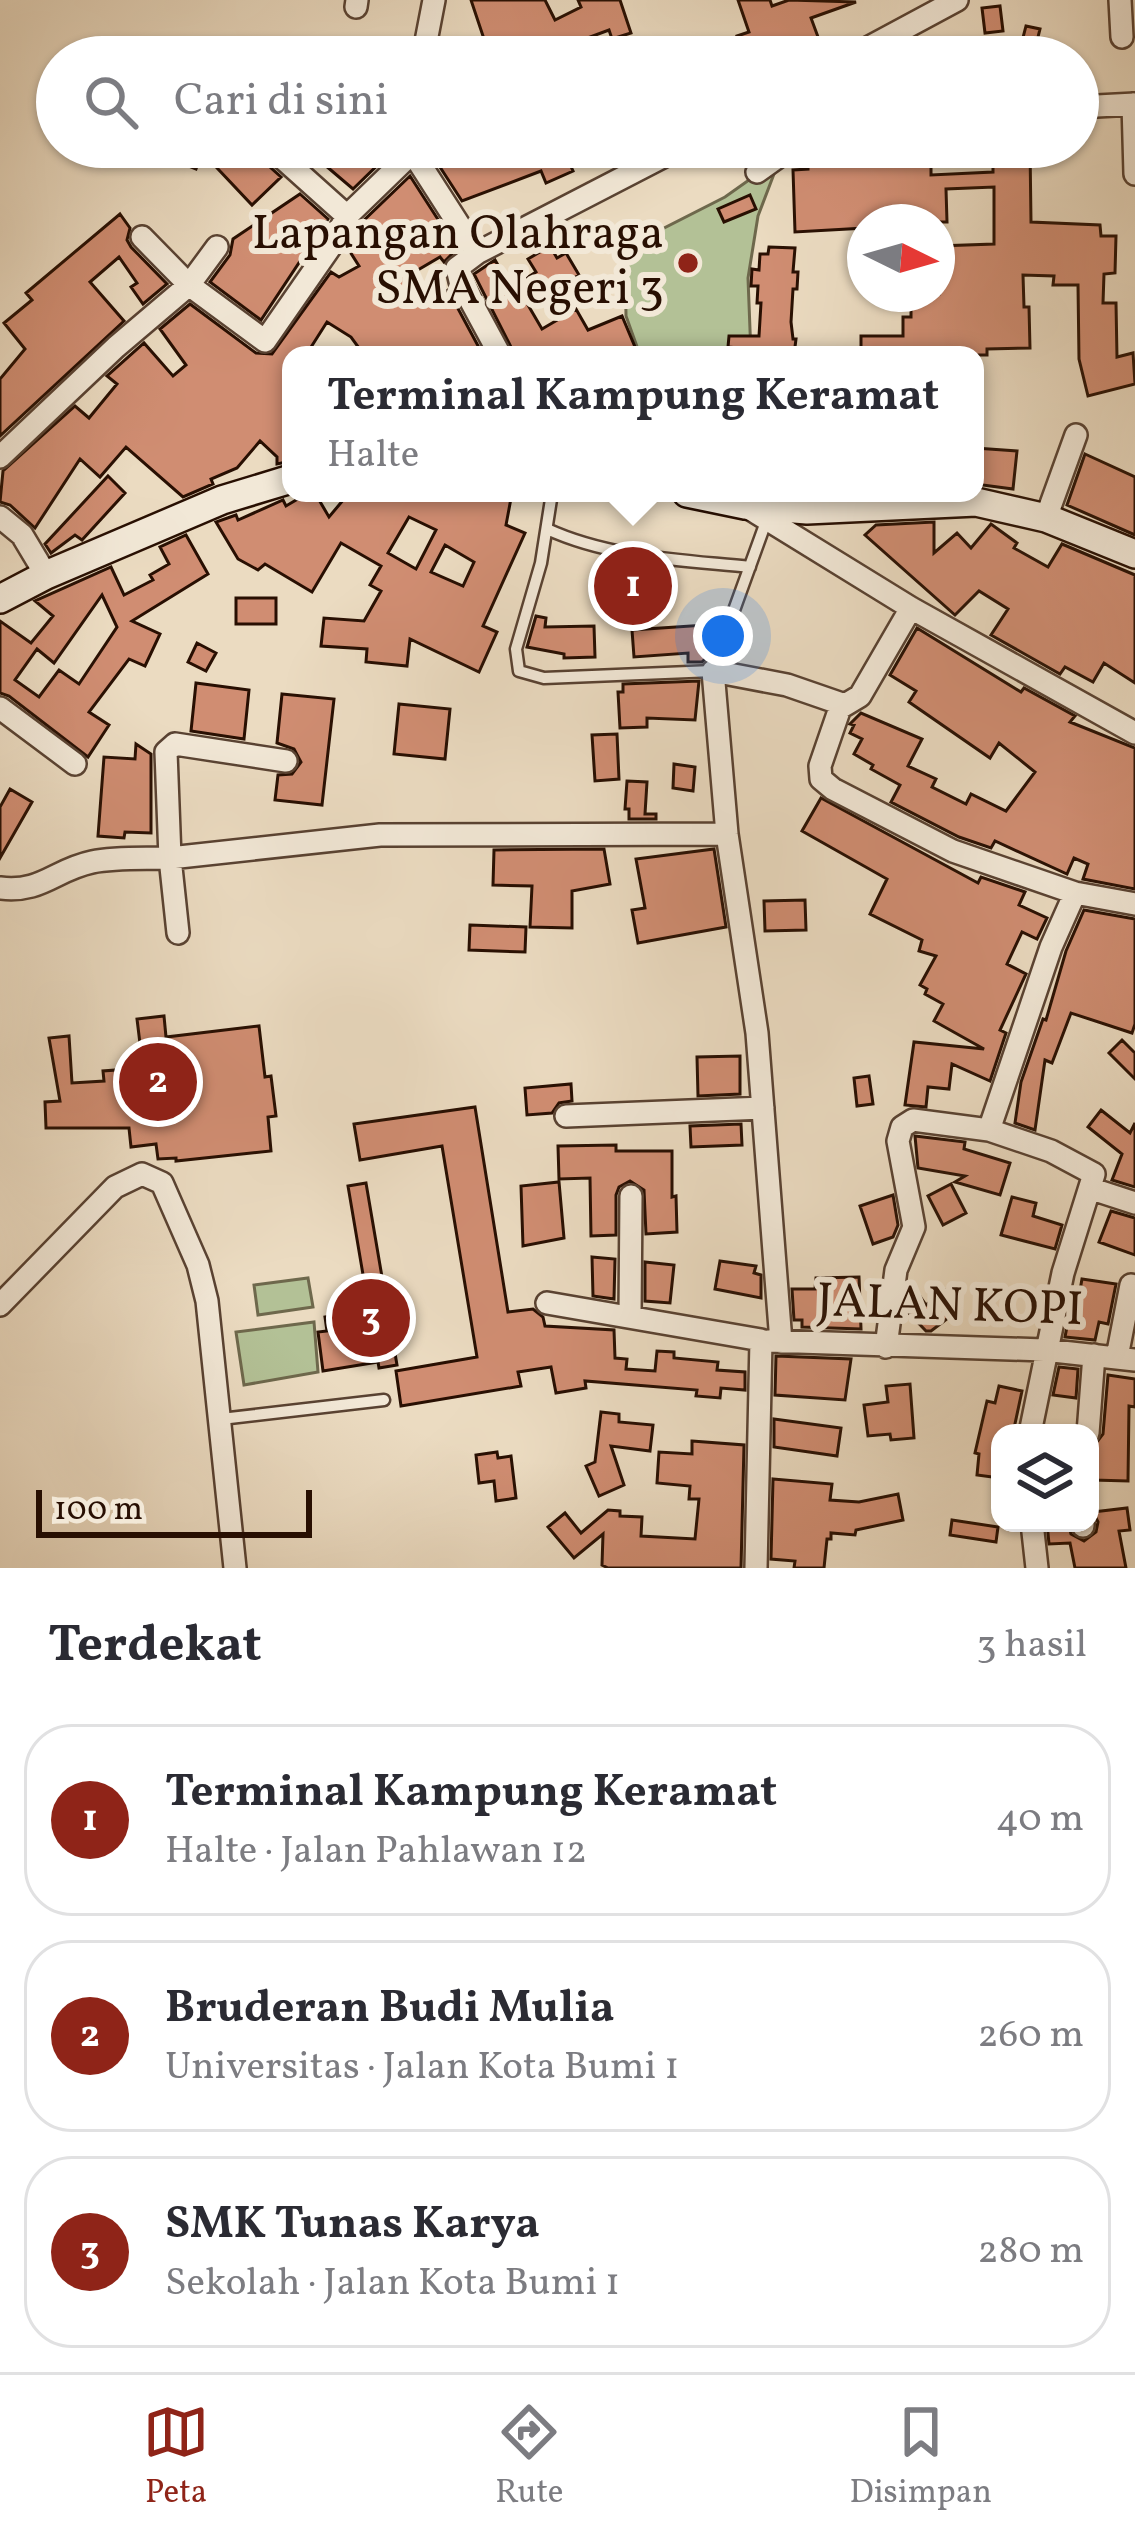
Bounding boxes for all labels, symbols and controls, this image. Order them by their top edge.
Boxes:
search box [36,36,1099,168]
icon: search [78,69,144,135]
text: Cari di sini [174,71,388,134]
place label: Lapangan Olahraga SMA Negeri 3 [252,202,664,324]
north arrow [847,204,955,312]
marker: Lapangan Olahraga SMA Negeri 3 [675,250,701,276]
popup [282,346,984,502]
text: Terminal Kampung Keramat [327,366,939,429]
text: Halte [327,429,419,483]
pin: 1 [594,541,672,631]
your location [693,606,753,666]
pin: 2 [119,1037,197,1127]
street label: JALAN KOPI [816,1269,1084,1345]
pin: 3 [332,1273,410,1363]
map controls [991,1424,1099,1532]
button: layers [991,1424,1099,1532]
scale bar [36,1484,312,1537]
text: 100 m [54,1488,143,1534]
text: Terdekat [48,1611,262,1682]
text: 3 hasil [976,1619,1087,1673]
text: Terminal Kampung Keramat [165,1762,777,1825]
text: 1 [82,1793,98,1847]
text: 40 m [996,1793,1084,1847]
text: Halte · Jalan Pahlawan 12 [165,1825,587,1879]
text: Bruderan Budi Mulia [165,1978,615,2041]
text: 2 [80,2009,100,2063]
text: 260 m [978,2009,1084,2063]
text: Universitas · Jalan Kota Bumi 1 [165,2041,679,2095]
text: SMK Tunas Karya [165,2194,540,2257]
text: 3 [80,2225,100,2279]
text: 280 m [977,2225,1084,2279]
text: Sekolah · Jalan Kota Bumi 1 [165,2257,620,2311]
tab: Peta [143,2399,209,2517]
tab: Rute [495,2399,563,2517]
tab: Disimpan [850,2399,992,2517]

